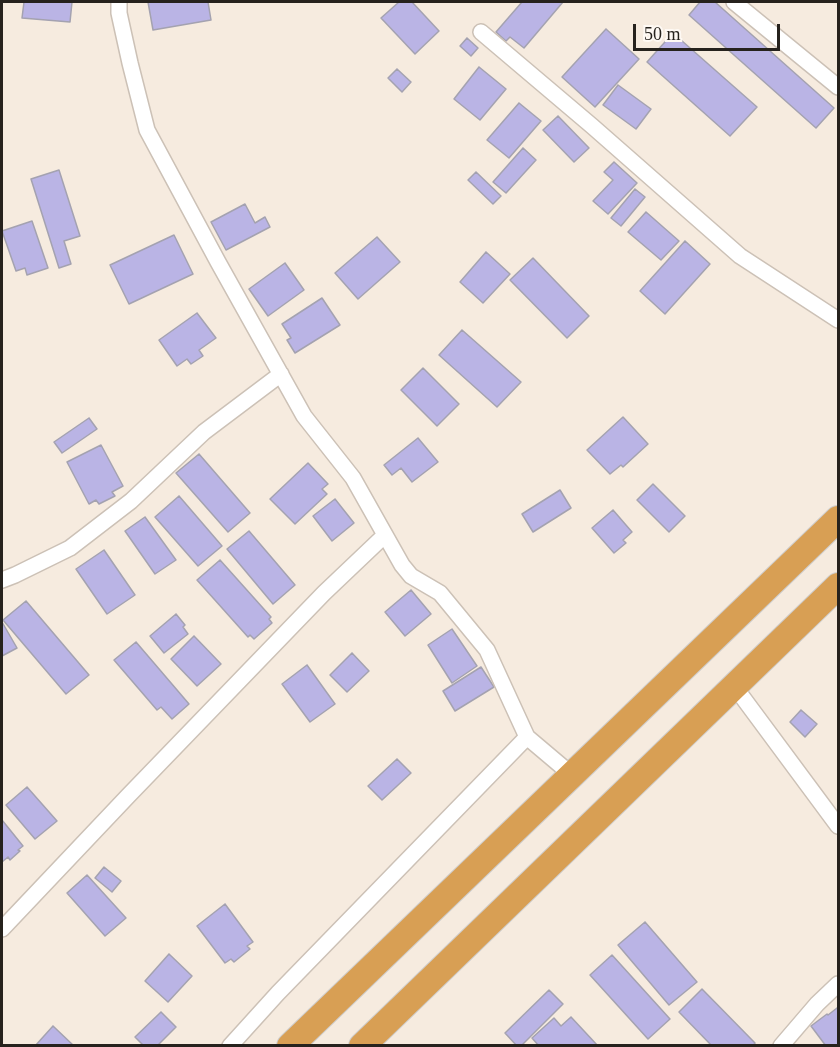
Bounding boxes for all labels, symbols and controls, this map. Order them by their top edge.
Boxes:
scale bar [636,12,783,50]
text: 50 m [644,24,681,44]

